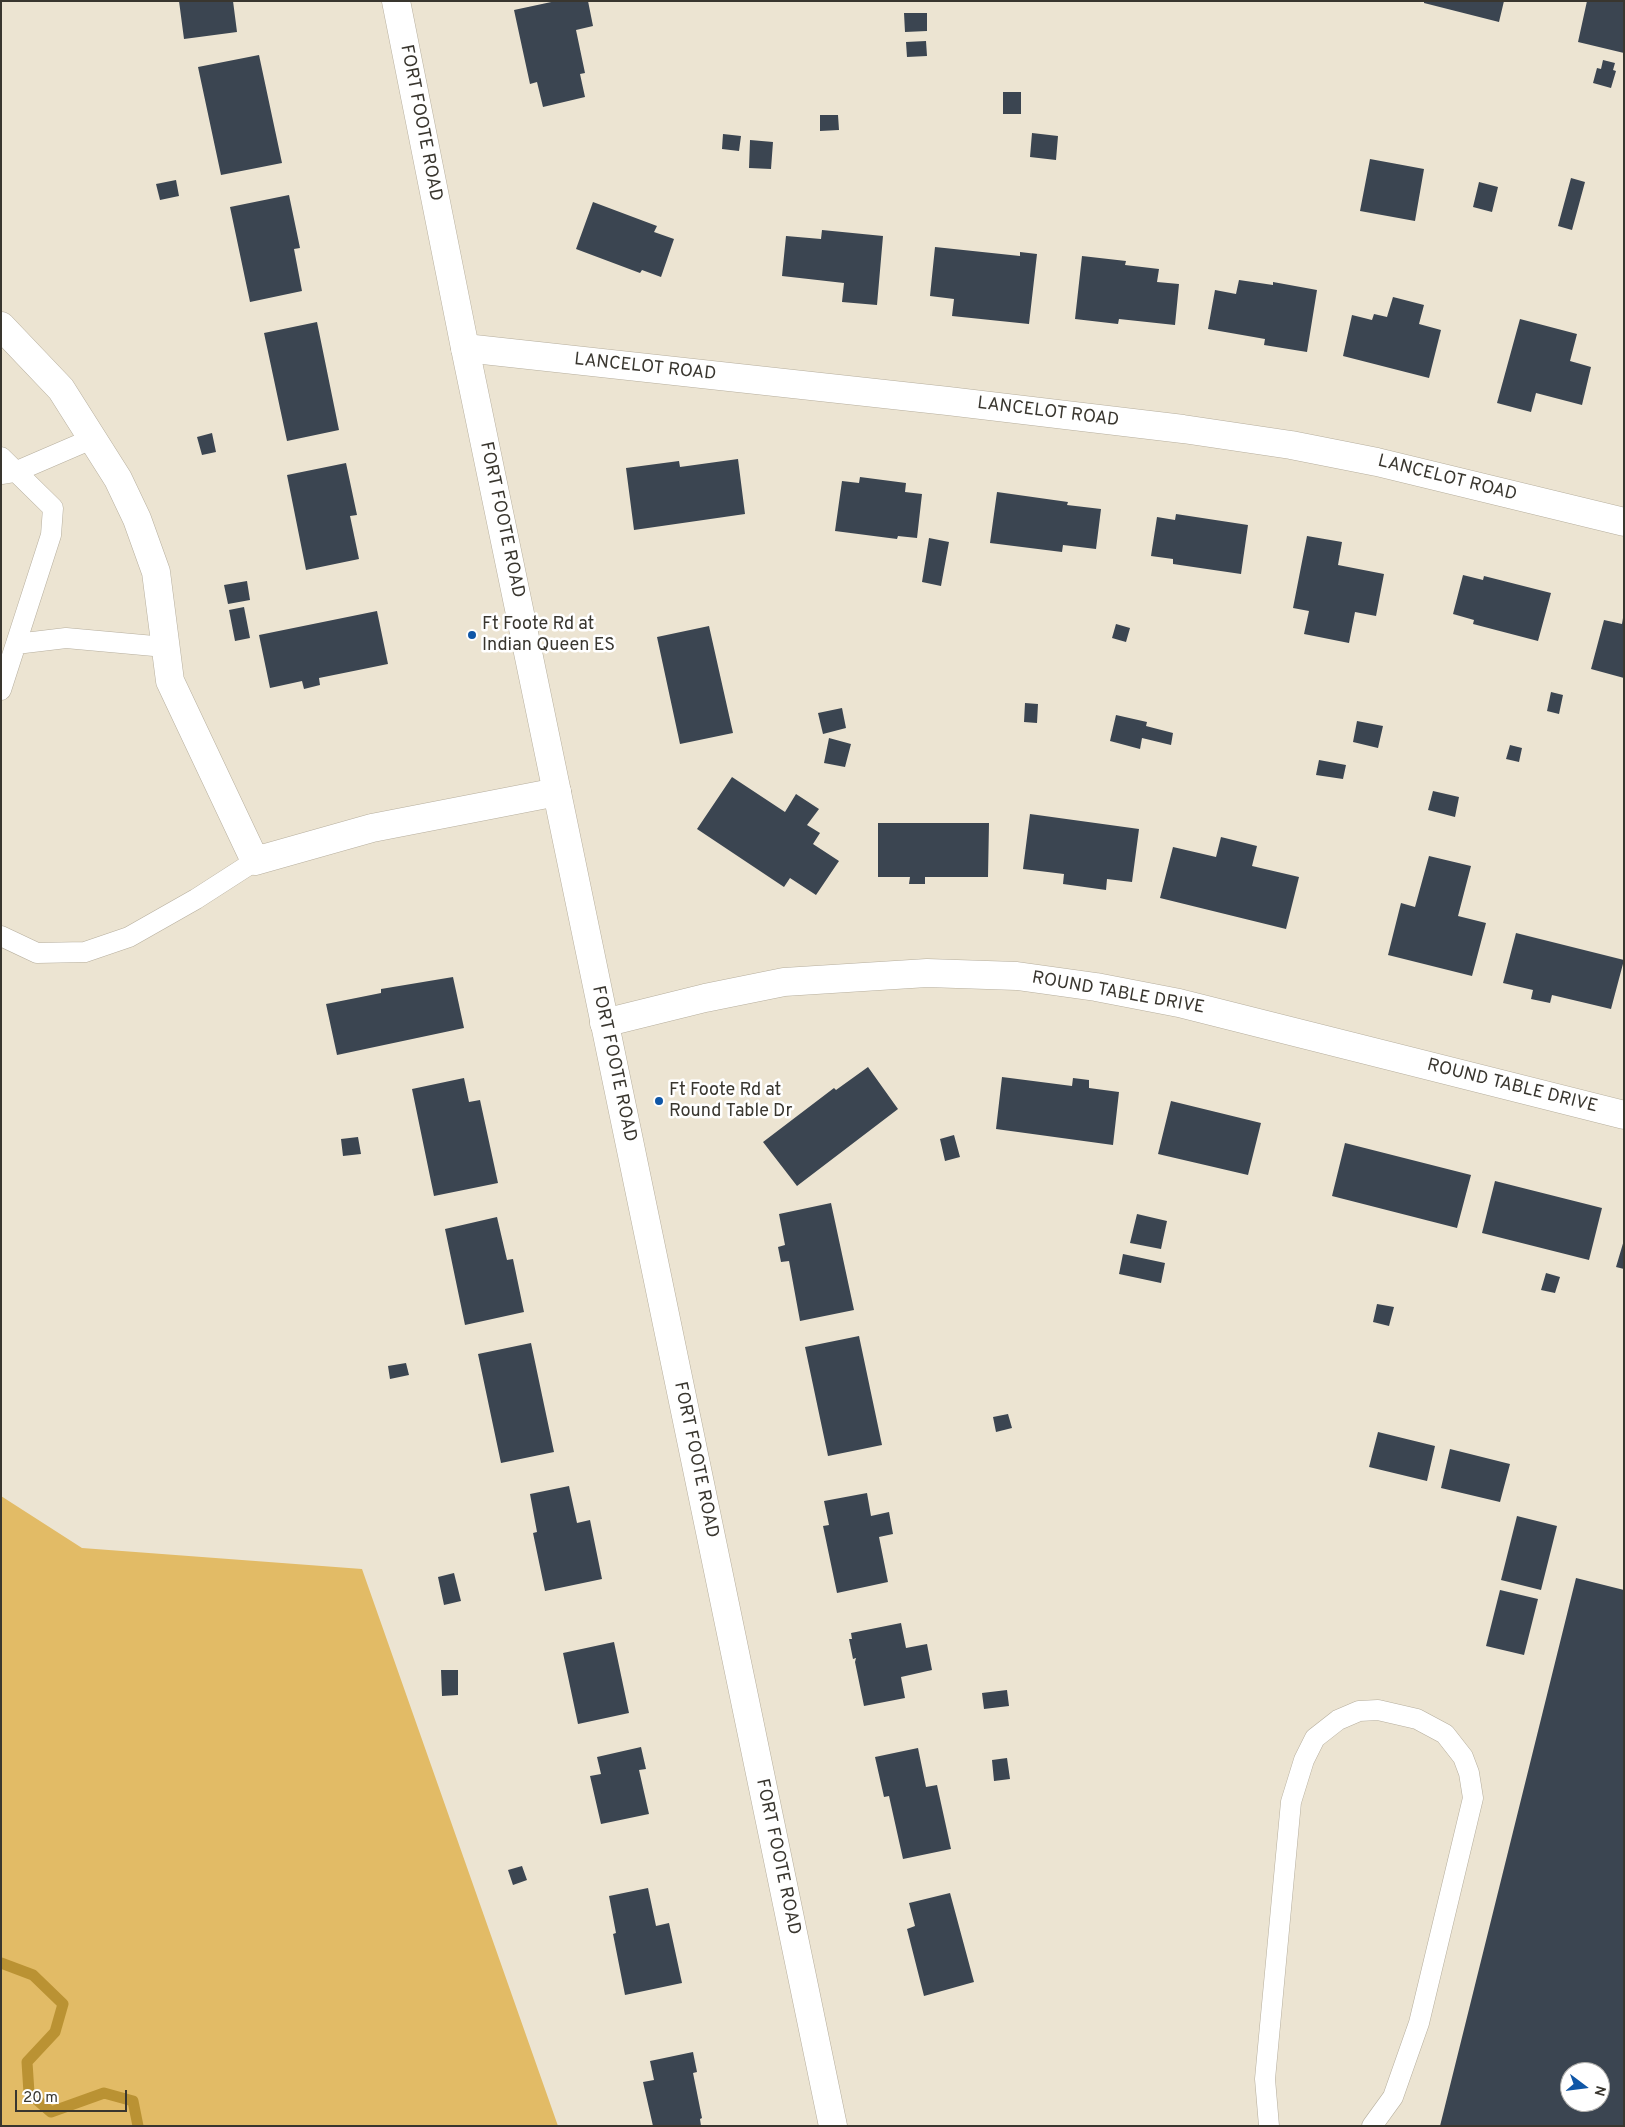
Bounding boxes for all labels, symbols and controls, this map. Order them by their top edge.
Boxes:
street label: FORT FOOTE ROAD [394,43,446,203]
street label: LANCELOT ROAD [573,350,717,386]
street label: LANCELOT ROAD [976,394,1120,432]
street label: FORT FOOTE ROAD [474,440,528,600]
street label: LANCELOT ROAD [1375,451,1519,507]
place label: Ft Foote Rd at Indian Queen ES [482,614,615,656]
marker: Ft Foote Rd at Indian Queen ES [466,629,478,641]
street label: ROUND TABLE DRIVE [1030,968,1206,1020]
street label: FORT FOOTE ROAD [586,984,640,1144]
street label: ROUND TABLE DRIVE [1424,1055,1600,1119]
place label: Ft Foote Rd at Round Table Dr [669,1080,792,1122]
marker: Ft Foote Rd at Round Table Dr [653,1095,665,1107]
street label: FORT FOOTE ROAD [668,1380,722,1540]
street label: FORT FOOTE ROAD [750,1777,804,1937]
north arrow [1560,2062,1610,2112]
scale bar [18,2080,130,2112]
text: N [1589,2084,1609,2098]
text: 20 m [23,2089,58,2108]

